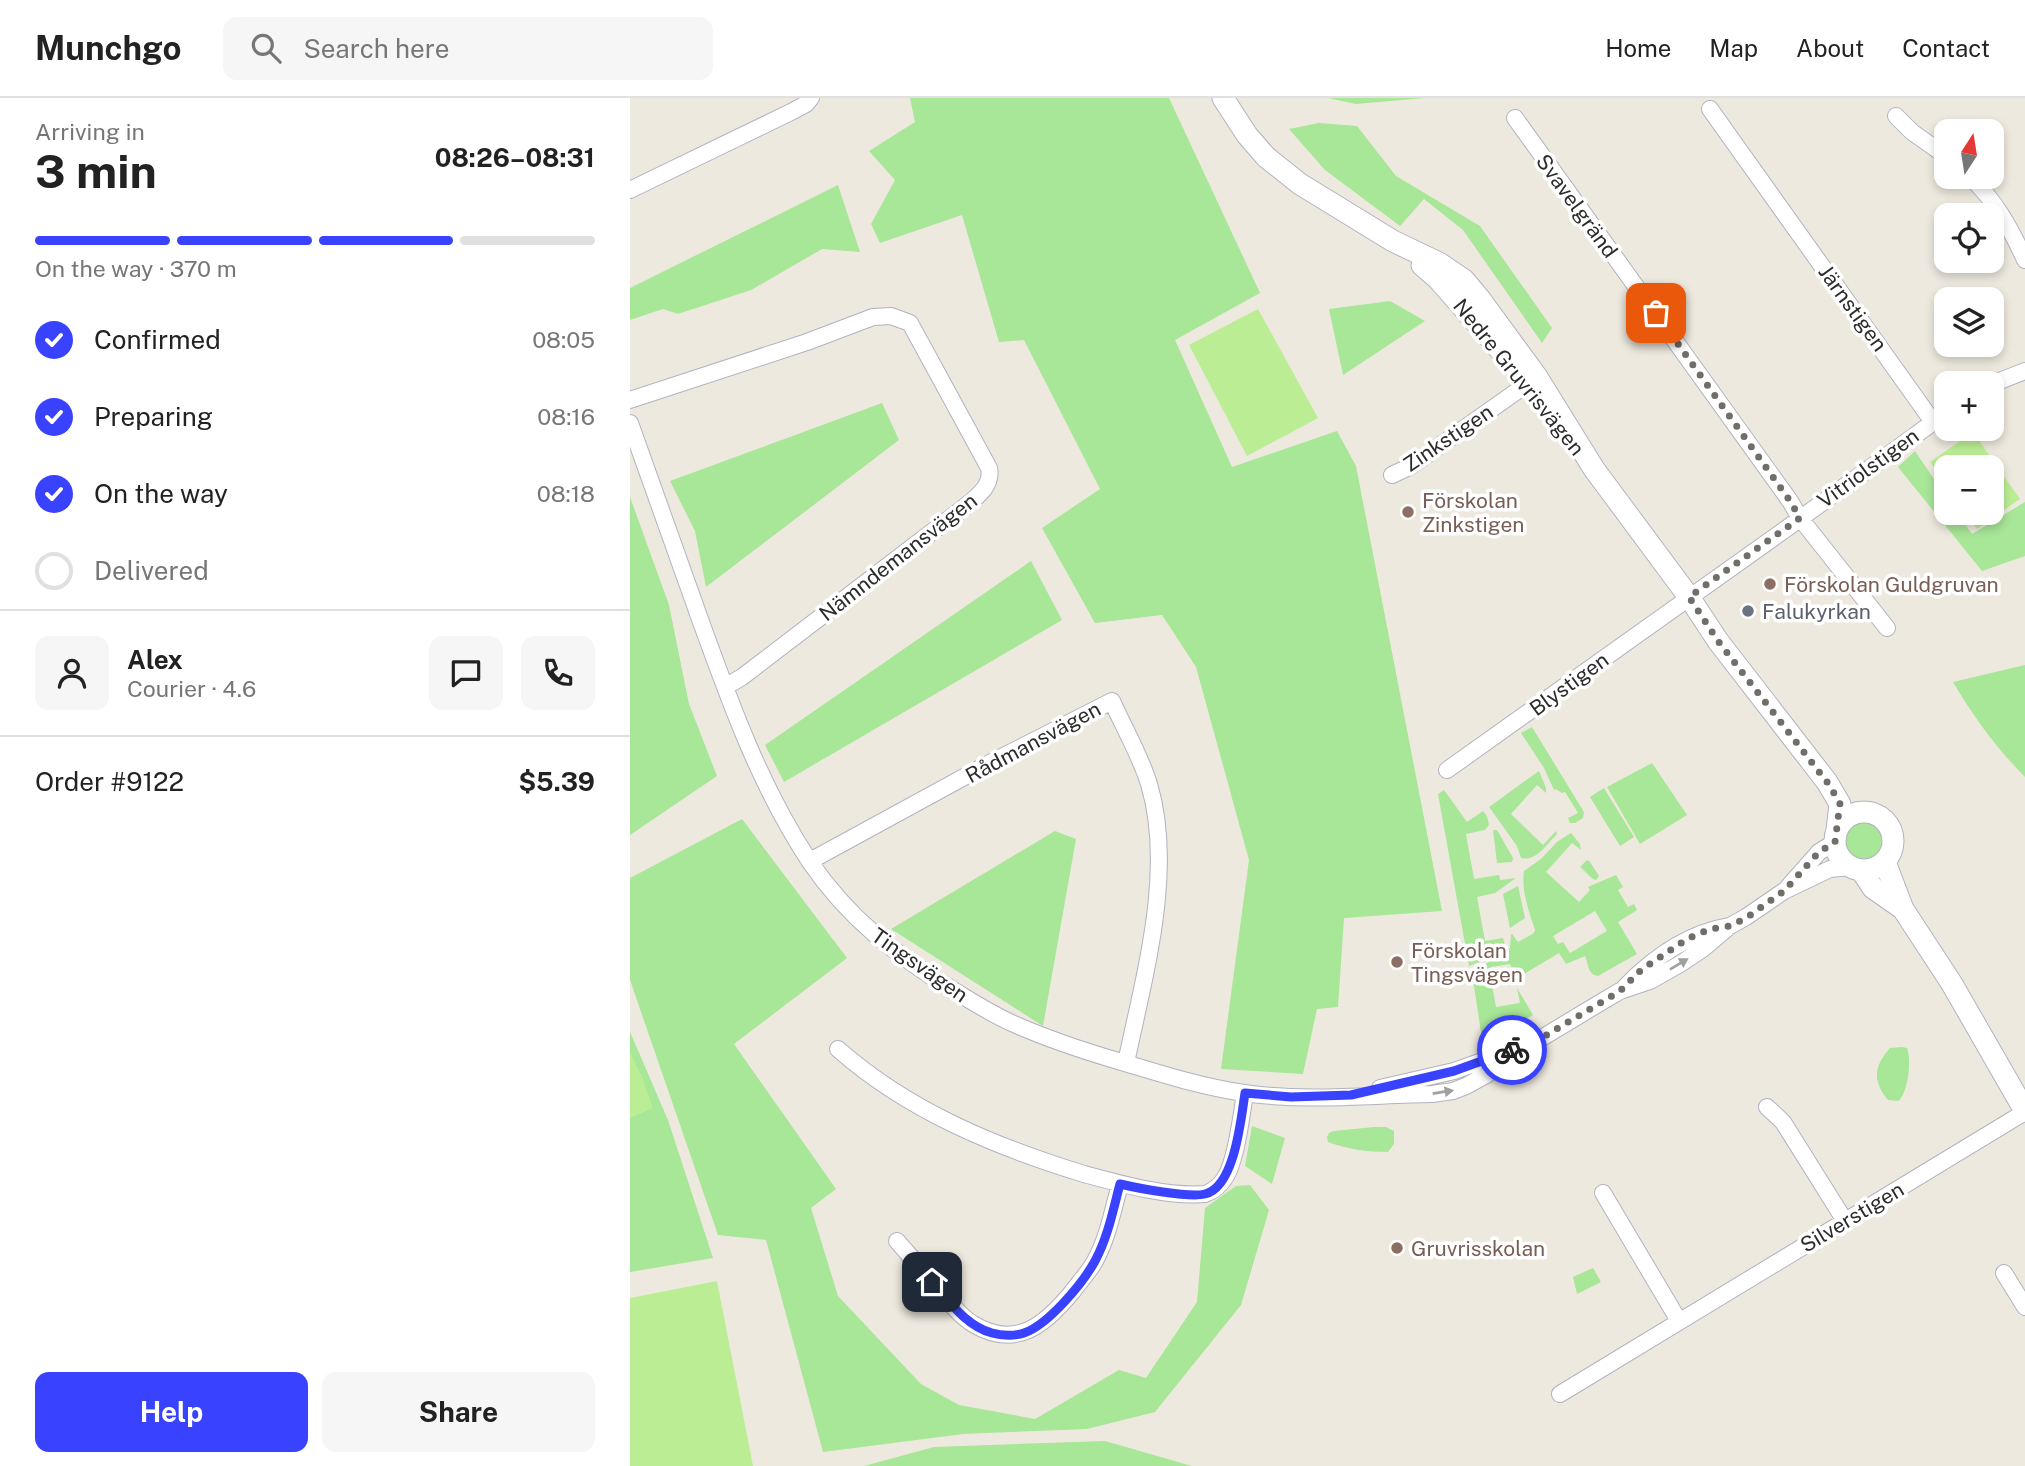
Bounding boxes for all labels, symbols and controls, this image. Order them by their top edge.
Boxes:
search box [223,17,713,80]
text: Munchgo [35,29,181,67]
icon: search [247,29,285,67]
text: Search here [303,33,449,64]
text: Home [1605,34,1671,62]
text: Map [1709,34,1758,62]
text: About [1796,34,1864,62]
text: Contact [1902,34,1990,62]
text: Arriving in [35,118,145,145]
north arrow [1934,119,2004,189]
map controls [1934,119,2004,525]
text: 08:26–08:31 [435,142,595,173]
text: 3 min [35,144,157,198]
street label: Svavelgränd [1531,149,1623,263]
button: locate [1934,203,2004,273]
text: On the way · 370 m [35,255,237,282]
street label: Järnstigen [1813,260,1893,356]
pin [1626,283,1686,343]
button: layers [1934,287,2004,357]
street label: Nedre Gruvrisvägen [1448,294,1590,460]
icon: bag [1637,294,1675,332]
icon: check [35,321,73,359]
text: Confirmed [94,324,221,355]
text: 08:05 [532,326,595,353]
button: + [1934,371,2004,441]
icon: check [35,398,73,436]
street label: Zinkstigen [1399,399,1497,477]
text: Preparing [94,401,213,432]
text: 08:16 [537,403,595,430]
street label: Vitriolstigen [1812,423,1924,513]
button: − [1934,455,2004,525]
icon: check [35,475,73,513]
text: On the way [94,478,228,509]
text: 08:18 [537,480,595,507]
street label: Nämndemansvägen [814,488,982,626]
place label: Förskolan Zinkstigen [1422,488,1524,537]
marker: Förskolan Zinkstigen [1400,504,1416,520]
text: Delivered [94,555,209,586]
place label: Förskolan Guldgruvan [1784,572,1999,597]
marker: Förskolan Guldgruvan [1762,576,1778,592]
place label: Falukyrkan [1762,599,1871,624]
marker: Falukyrkan [1740,603,1756,619]
button: person [35,636,109,710]
button: chat [429,636,503,710]
button: phone [521,636,595,710]
text: Alex [127,644,183,675]
street label: Blystigen [1525,647,1613,721]
text: Courier · 4.6 [127,675,256,702]
street label: Rådmansvägen [961,696,1105,788]
text: Order #9122 [35,766,184,797]
text: $5.39 [518,766,595,797]
street label: Tingsvägen [867,923,973,1007]
place label: Förskolan Tingsvägen [1411,938,1523,987]
marker: Förskolan Tingsvägen [1389,954,1405,970]
one-way arrow [1669,958,1688,971]
courier [1477,1015,1547,1085]
icon: bike [1493,1031,1531,1069]
one-way arrow [1433,1086,1455,1097]
street label: Silverstigen [1796,1176,1908,1258]
place label: Gruvrisskolan [1411,1236,1545,1261]
marker: Gruvrisskolan [1389,1240,1405,1256]
pin [902,1252,962,1312]
icon: home [913,1263,951,1301]
button: Help [35,1372,308,1452]
button: Share [322,1372,595,1452]

